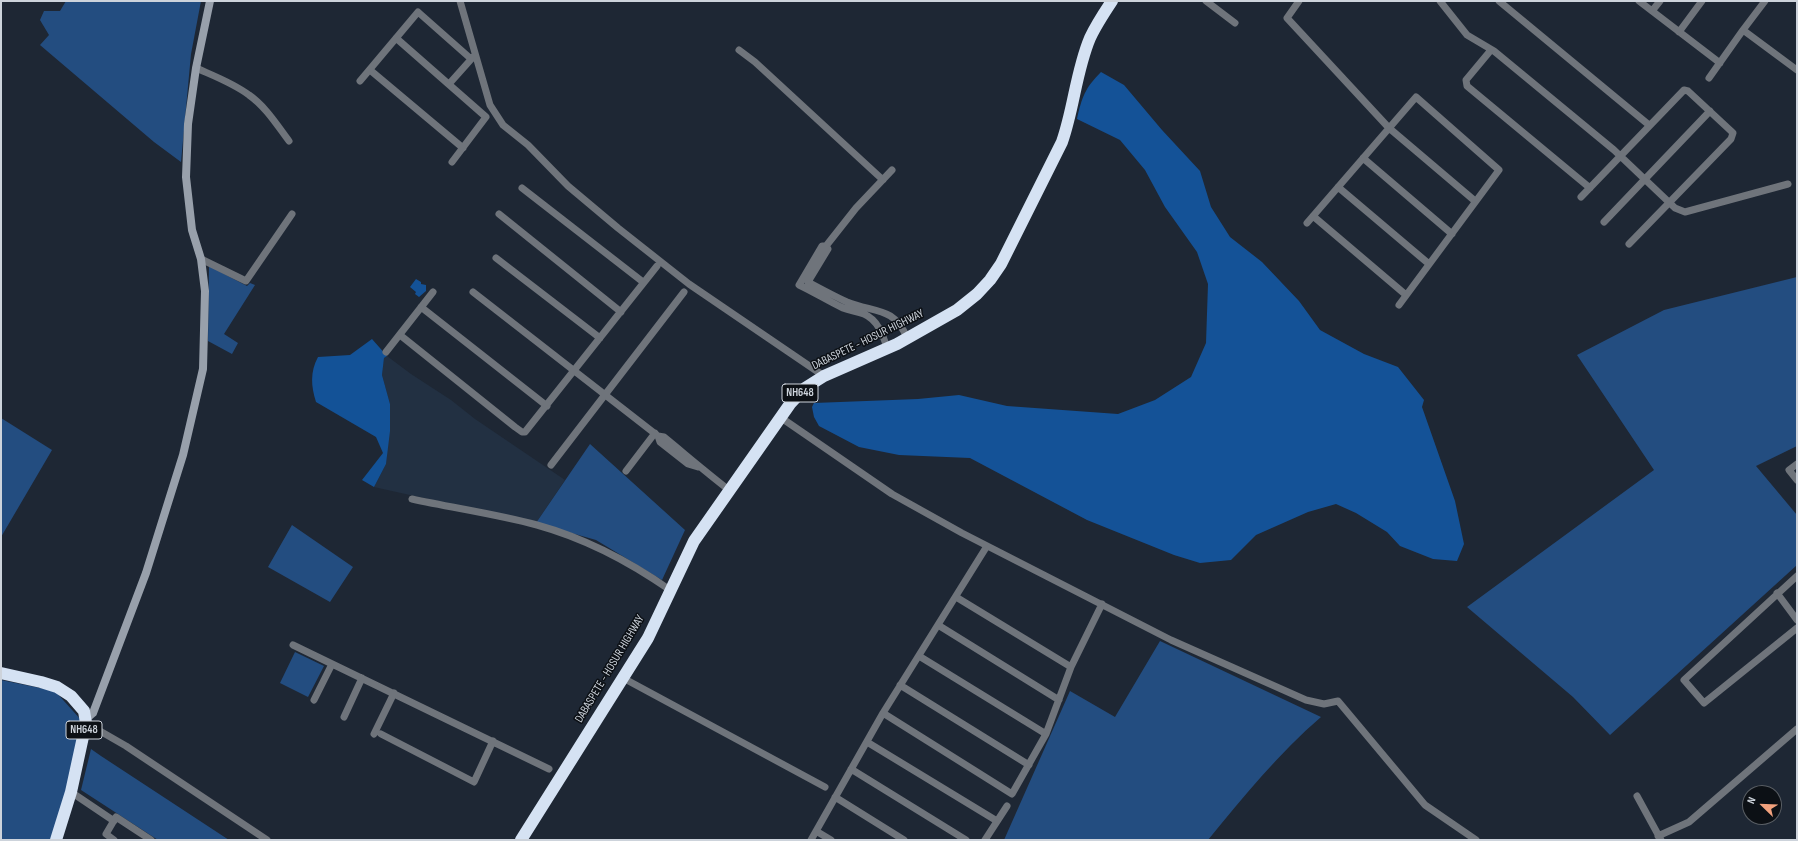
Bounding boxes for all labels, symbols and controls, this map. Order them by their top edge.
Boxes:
street label: DABASPETE - HOSUR HIGHWAY [810,307,926,373]
road number: NH648 [782,384,818,402]
street label: DABASPETE - HOSUR HIGHWAY [572,613,648,725]
road number: NH648 [66,721,102,739]
north arrow [1742,785,1782,825]
text: N [1744,795,1759,806]

